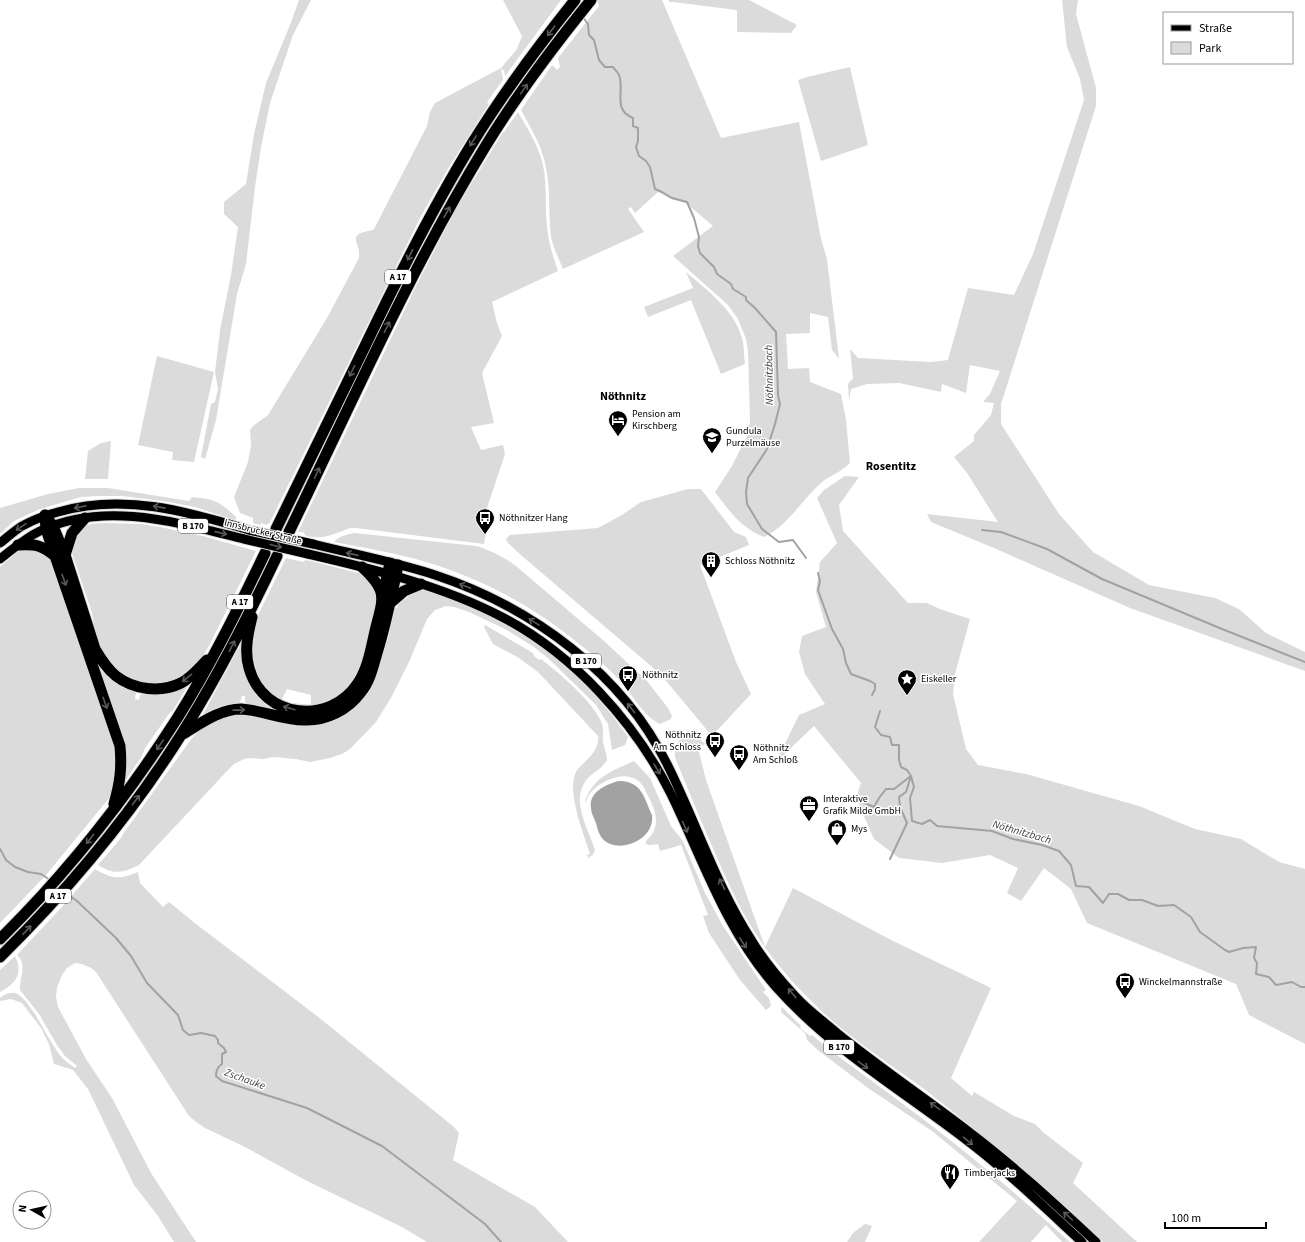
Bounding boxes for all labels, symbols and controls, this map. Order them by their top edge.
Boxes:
legend [1163,12,1293,64]
text: Straße [1199,20,1232,37]
one-way arrow [546,25,555,36]
text: Park [1199,40,1221,57]
one-way arrow [520,84,528,95]
one-way arrow [469,136,478,147]
one-way arrow [443,206,451,218]
one-way arrow [405,248,413,260]
road number: A 17 [385,270,411,284]
one-way arrow [384,322,392,334]
water label: Nöthnitzbach [761,344,777,405]
one-way arrow [348,365,355,377]
district label: Nöthnitz [600,388,647,405]
place label: Pension am Kirschberg [632,407,681,433]
hotel icon: Pension am Kirschberg [607,409,629,437]
place label: Gundula Purzelmäuse [726,424,780,450]
school or university icon: Gundula Purzelmäuse [701,426,723,454]
district label: Rosentitz [866,458,917,475]
one-way arrow [314,467,321,479]
one-way arrow [74,503,87,511]
one-way arrow [153,503,166,511]
bus stop icon: Nöthnitzer Hang [474,507,496,535]
place label: Nöthnitzer Hang [499,511,568,525]
street label: Innsbrucker Straße [223,516,303,548]
road number: B 170 [178,519,208,533]
one-way arrow [16,523,27,531]
one-way arrow [214,530,227,537]
one-way arrow [269,543,282,551]
one-way arrow [346,549,359,557]
building icon: Schloss Nöthnitz [700,550,722,578]
place label: Schloss Nöthnitz [725,554,795,568]
one-way arrow [60,574,68,586]
one-way arrow [460,582,472,589]
road number: A 17 [227,595,253,609]
one-way arrow [529,618,540,626]
one-way arrow [229,640,237,652]
road number: B 170 [571,654,601,668]
bus stop icon: Nöthnitz [617,664,639,692]
place label: Nöthnitz [642,668,678,682]
place icon: Eiskeller [896,668,918,696]
place label: Eiskeller [921,672,957,686]
one-way arrow [182,674,193,682]
one-way arrow [102,697,109,710]
one-way arrow [627,703,635,714]
one-way arrow [283,704,296,711]
one-way arrow [232,706,245,714]
place label: Nöthnitz Am Schloss [654,728,701,754]
bus stop icon: Nöthnitz Am Schloss [704,730,726,758]
one-way arrow [156,739,164,750]
place label: Nöthnitz Am Schloß [753,741,798,767]
bus stop icon: Nöthnitz Am Schloß [728,743,750,771]
one-way arrow [653,763,661,775]
place label: Interaktive Grafik Milde GmbH [823,792,901,818]
office icon: Interaktive Grafik Milde GmbH [798,794,820,822]
one-way arrow [132,795,141,806]
water label: Nöthnitzbach [991,816,1053,848]
shop icon: Mys [826,818,848,846]
one-way arrow [682,820,690,832]
place label: Mys [851,822,867,836]
one-way arrow [86,834,95,845]
one-way arrow [718,878,725,890]
road number: A 17 [45,889,71,903]
one-way arrow [23,924,32,935]
one-way arrow [739,937,747,948]
bus stop icon: Winckelmannstraße [1114,971,1136,999]
place label: Winckelmannstraße [1139,975,1222,989]
one-way arrow [788,987,797,998]
road number: B 170 [824,1040,854,1054]
one-way arrow [857,1061,868,1069]
water label: Zschauke [221,1064,268,1093]
one-way arrow [930,1102,941,1111]
one-way arrow [962,1137,973,1146]
restaurant icon: Timberjacks [939,1162,961,1190]
place label: Timberjacks [964,1166,1015,1180]
north arrow [12,1190,52,1230]
text: N [15,1204,31,1213]
scale bar [1165,1204,1266,1230]
text: 100 m [1171,1210,1201,1227]
one-way arrow [1062,1211,1073,1220]

